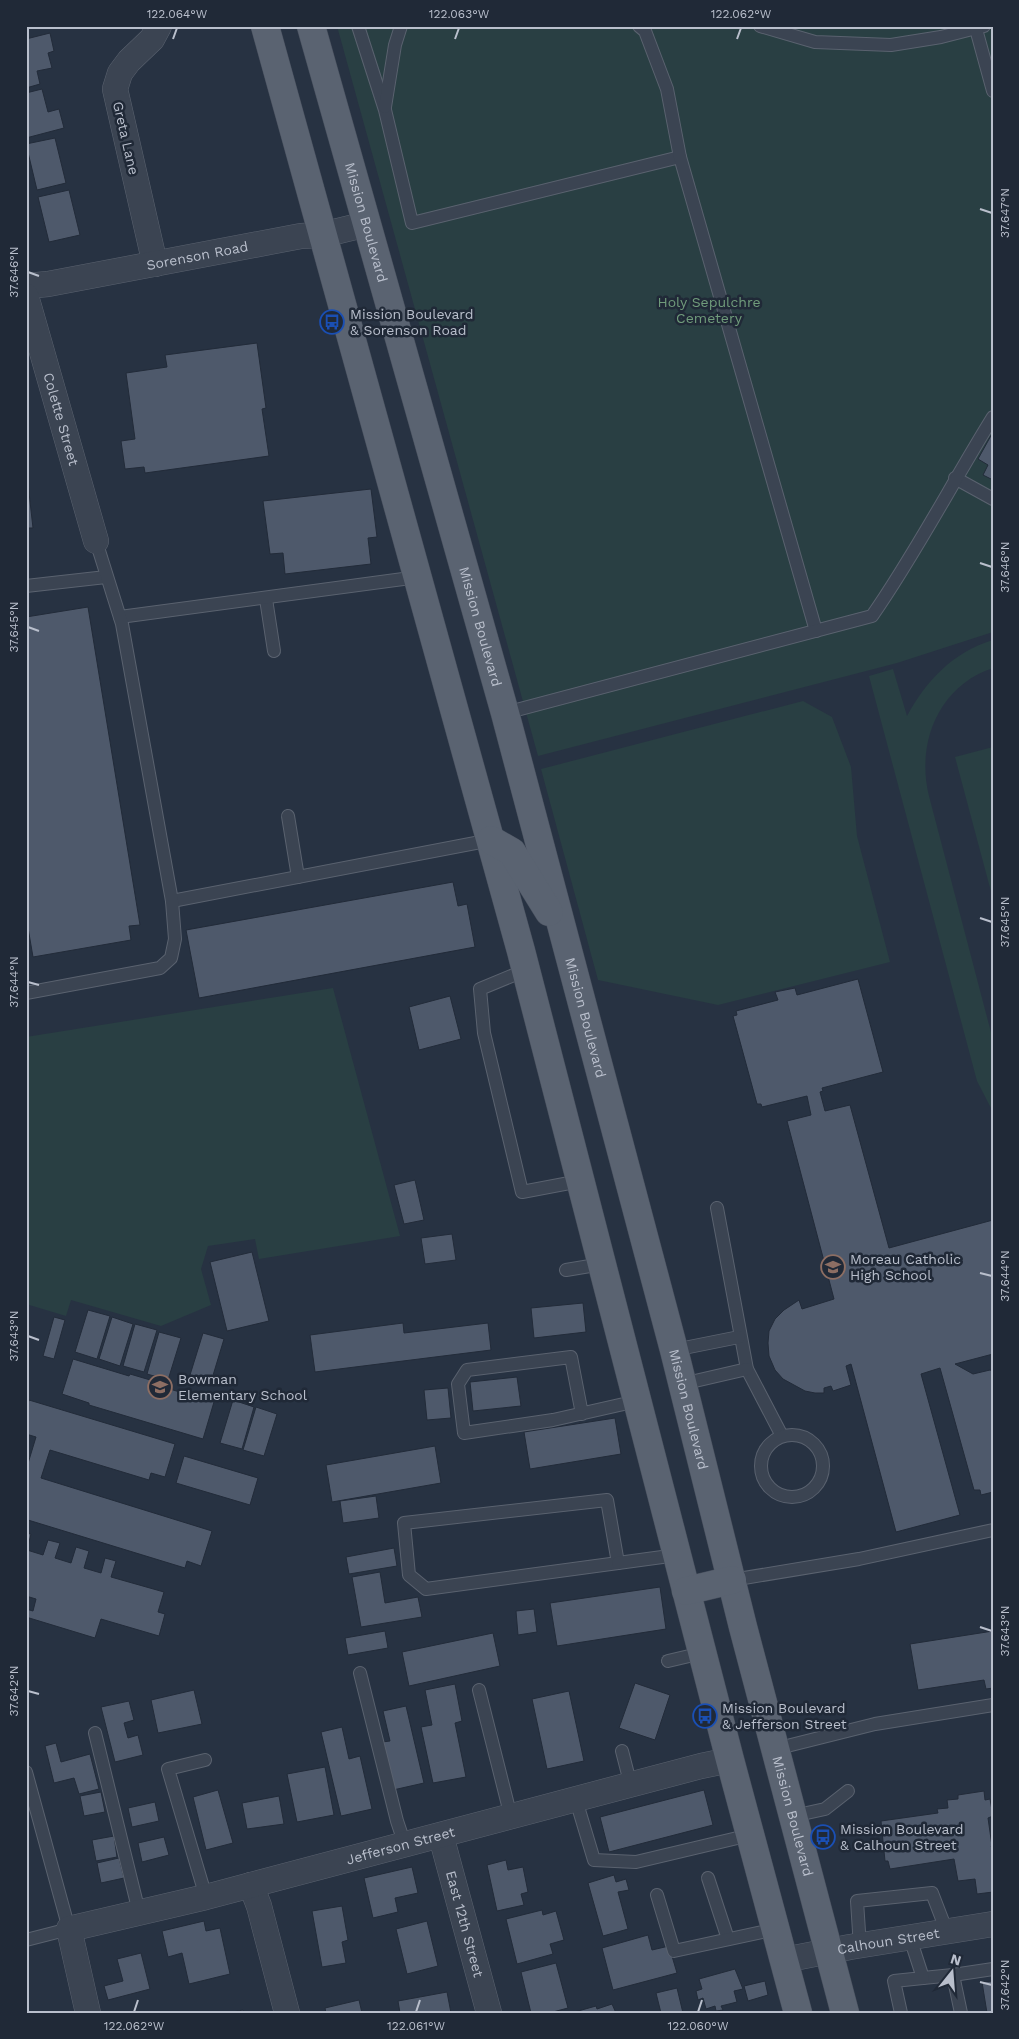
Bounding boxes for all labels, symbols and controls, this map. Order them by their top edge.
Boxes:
text: 122.064°W [147,7,208,21]
text: 122.063°W [429,7,490,21]
text: 122.062°W [711,7,772,21]
street label: Greta Lane [110,100,142,176]
street label: Mission Boulevard [342,161,391,284]
text: 37.647°N [998,188,1012,238]
street label: Sorenson Road [145,238,249,273]
text: 37.646°N [7,246,21,298]
park label: Holy Sepulchre Cemetery [658,294,760,326]
place label: Mission Boulevard & Sorenson Road [350,306,474,338]
bus stop icon: Mission Boulevard & Sorenson Road [319,309,345,335]
street label: Colette Street [40,371,82,468]
text: 37.646°N [998,541,1012,593]
street label: Mission Boulevard [456,565,505,688]
text: 37.645°N [7,601,21,653]
text: 37.645°N [998,896,1012,948]
text: 37.644°N [7,956,21,1008]
street label: Mission Boulevard [562,956,609,1079]
text: 37.644°N [998,1250,1012,1302]
place label: Moreau Catholic High School [850,1251,961,1283]
school or university icon: Moreau Catholic High School [820,1254,846,1280]
text: 37.643°N [7,1310,21,1362]
street label: Mission Boulevard [666,1347,711,1471]
place label: Bowman Elementary School [178,1371,308,1403]
school or university icon: Bowman Elementary School [147,1374,173,1400]
text: 37.643°N [998,1605,1012,1657]
text: 37.642°N [7,1665,21,1717]
place label: Mission Boulevard & Jefferson Street [722,1700,847,1732]
bus stop icon: Mission Boulevard & Jefferson Street [692,1703,718,1729]
street label: Mission Boulevard [769,1754,817,1878]
place label: Mission Boulevard & Calhoun Street [840,1821,964,1853]
street label: Jefferson Street [345,1823,457,1868]
bus stop icon: Mission Boulevard & Calhoun Street [810,1824,836,1850]
street label: East 12th Street [443,1869,487,1979]
street label: Calhoun Street [836,1925,941,1957]
north arrow [926,1946,976,1996]
text: N [949,1950,963,1969]
text: 37.642°N [998,1959,1012,2011]
text: 122.062°W [104,2019,165,2033]
text: 122.061°W [387,2019,445,2033]
text: 122.060°W [668,2019,729,2033]

